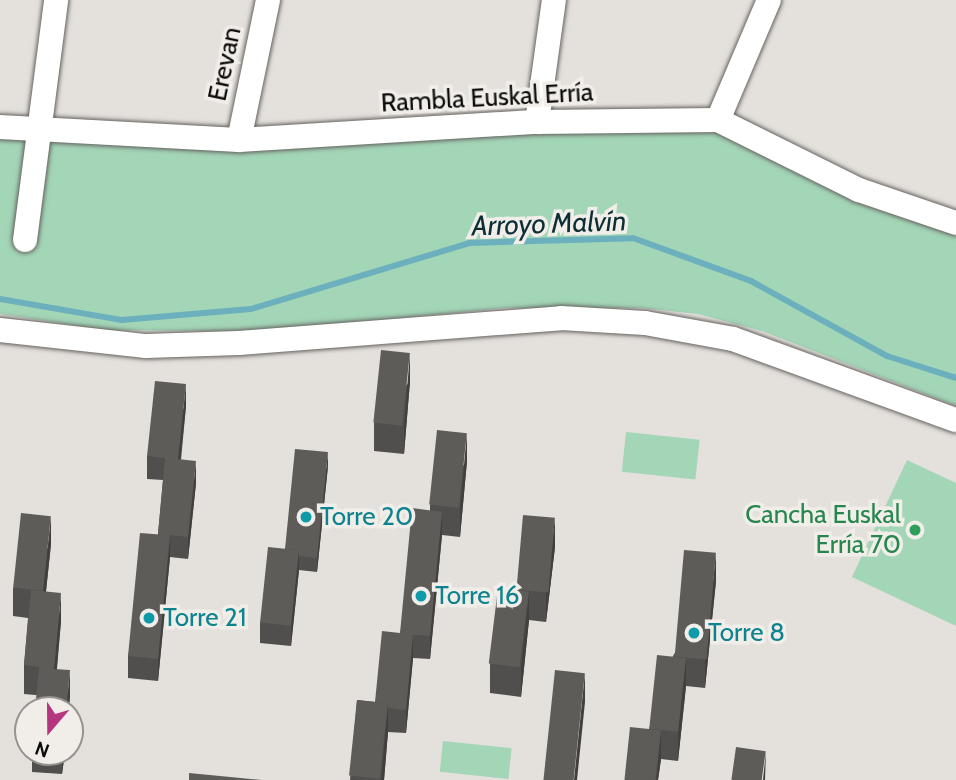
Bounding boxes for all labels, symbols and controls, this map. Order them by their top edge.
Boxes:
street label: Erevan [202,24,248,104]
street label: Rambla Euskal Erría [380,77,594,119]
water label: Arroyo Malvín [471,204,627,242]
place label: Cancha Euskal Erría 70 [745,499,901,560]
place label: Torre 20 [320,501,413,533]
marker: Torre 20 [298,509,314,525]
marker: Cancha Euskal Erría 70 [907,522,923,538]
place label: Torre 16 [435,580,520,612]
marker: Torre 16 [413,588,429,604]
place label: Torre 21 [163,602,246,634]
marker: Torre 21 [141,610,157,626]
place label: Torre 8 [708,617,785,649]
marker: Torre 8 [686,625,702,641]
north arrow [14,696,84,766]
text: N [32,736,53,762]

